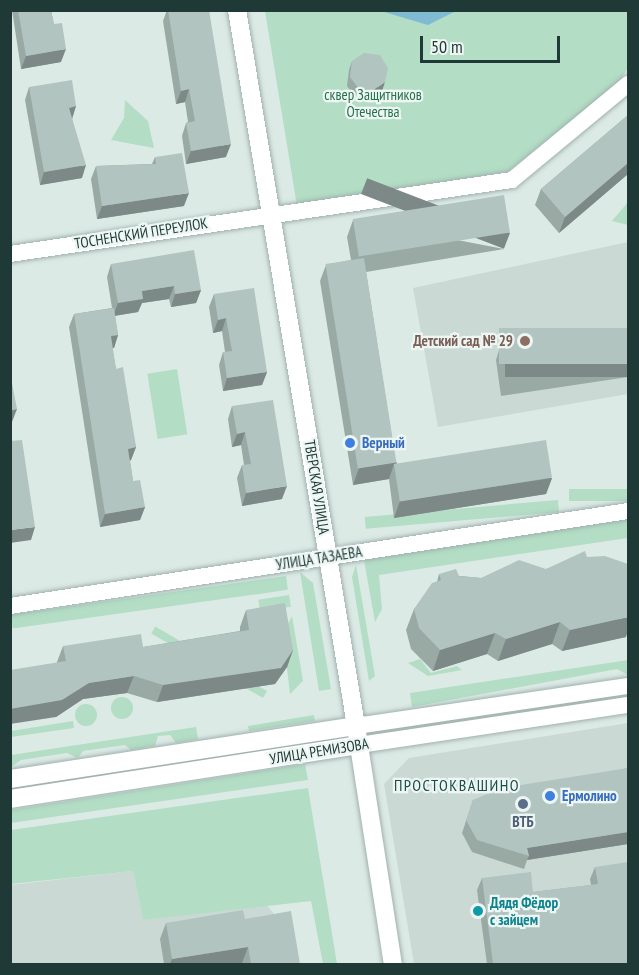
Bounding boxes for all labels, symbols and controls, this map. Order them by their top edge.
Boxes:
scale bar [423,24,562,62]
text: 50 m [431,35,463,58]
park label: сквер Защитников Отечества [324,85,422,120]
street label: ТОСНЕНСКИЙ ПЕРЕУЛОК [73,214,209,252]
place label: Детский сад № 29 [413,332,513,350]
marker: Детский сад № 29 [518,334,532,348]
place label: Верный [362,434,405,452]
marker: Верный [343,436,357,450]
street label: ТВЕРСКАЯ УЛИЦА [301,438,333,536]
street label: УЛИЦА ТАЗАЕВА [274,542,364,574]
street label: УЛИЦА РЕМИЗОВА [268,734,370,768]
district label: ПРОСТОКВАШИНО [394,775,520,795]
place label: Ермолино [562,787,617,805]
marker: Ермолино [543,789,557,803]
marker: ВТБ [516,797,530,811]
place label: ВТБ [512,813,534,831]
place label: Дядя Фёдор с зайцем [490,893,558,928]
marker: Дядя Фёдор с зайцем [471,904,485,918]

